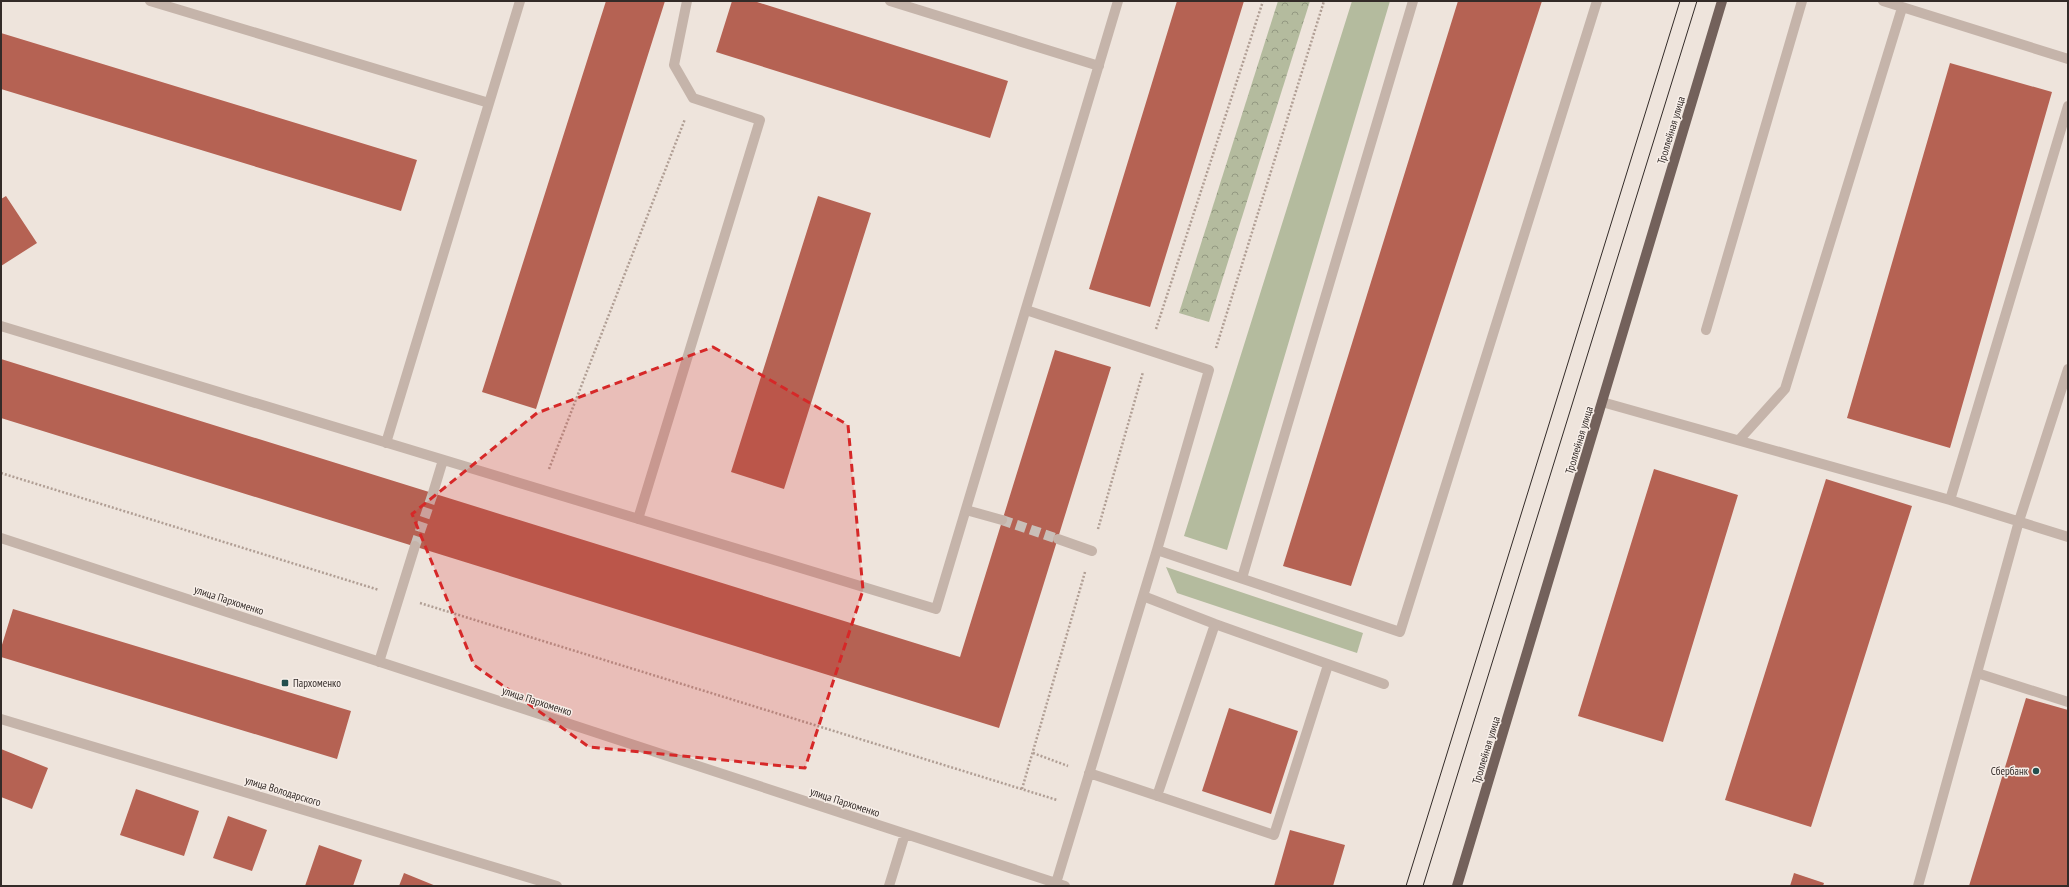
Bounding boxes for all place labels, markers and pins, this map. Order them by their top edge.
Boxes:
place label: Пархоменко [293,676,341,690]
marker: Пархоменко [280,678,290,688]
place label: Сбербанк [1991,764,2029,778]
marker: Сбербанк [2031,766,2041,776]

